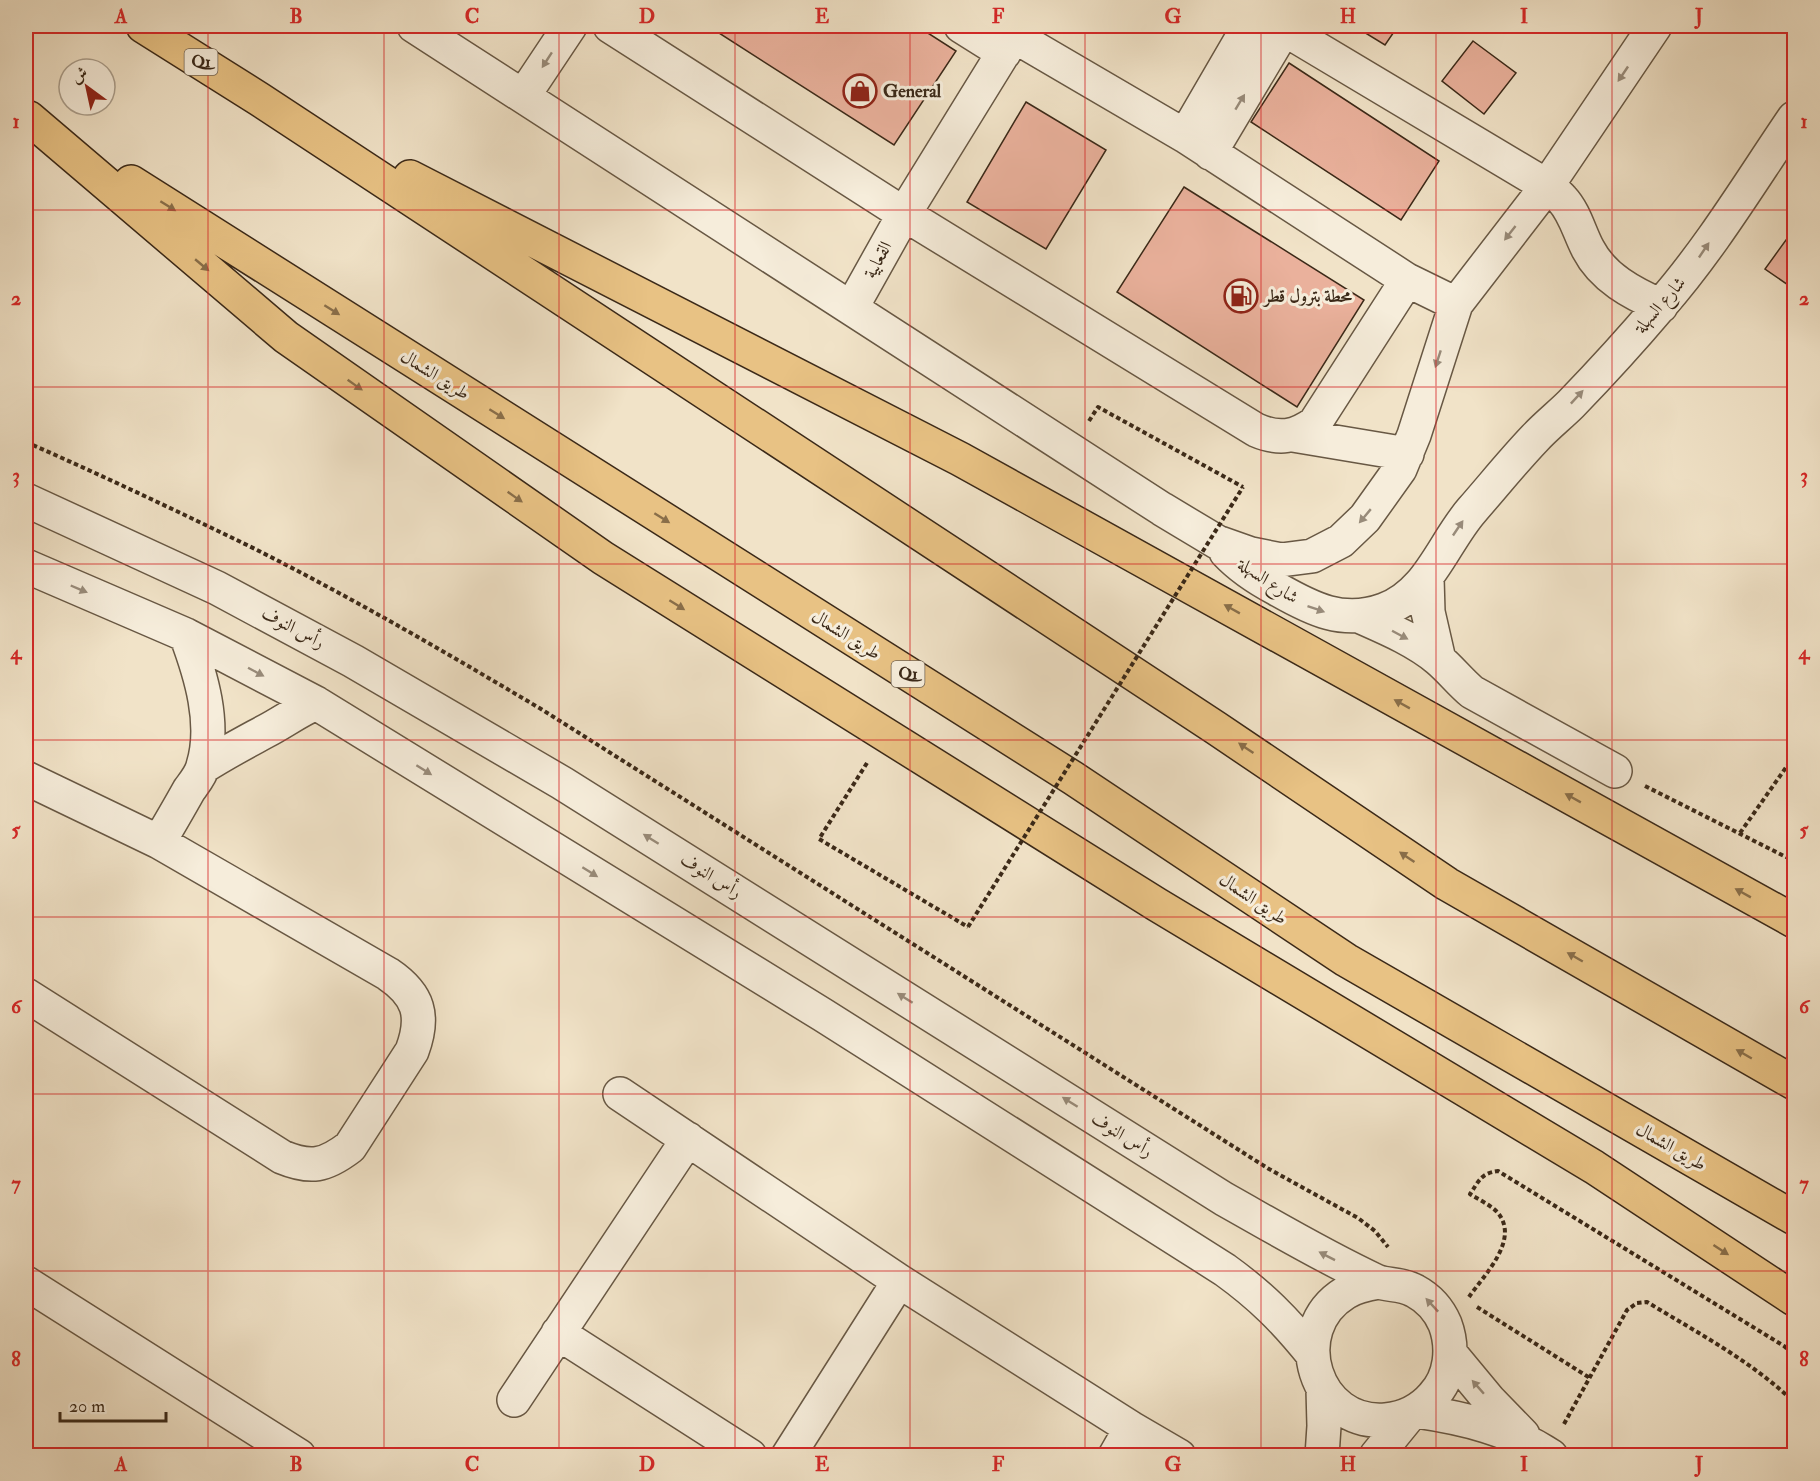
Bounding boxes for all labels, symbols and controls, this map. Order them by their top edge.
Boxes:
text: A [114,4,128,29]
text: B [289,4,303,29]
text: C [465,4,479,29]
text: D [639,4,655,29]
text: E [815,4,830,29]
text: F [992,4,1005,29]
text: G [1165,4,1182,29]
text: H [1340,4,1356,29]
text: I [1520,4,1528,29]
text: J [1694,4,1703,29]
road number: Q1 [184,49,218,75]
one-way arrow [541,52,553,68]
north arrow [57,57,117,117]
text: ش [67,63,91,88]
one-way arrow [1617,66,1628,82]
shop icon: General [842,73,878,109]
place label: General [883,80,942,103]
one-way arrow [1235,94,1246,110]
text: 1 [12,109,20,134]
text: 1 [1800,109,1808,134]
one-way arrow [159,200,176,211]
one-way arrow [1505,226,1517,241]
street label: القعابية [859,237,898,283]
one-way arrow [1699,241,1710,258]
one-way arrow [194,258,209,271]
street label: شارع السهلة [1628,272,1693,341]
fuel station icon: محطة بترول قطر [1223,278,1259,314]
place label: محطة بترول قطر [1262,285,1353,308]
text: 2 [11,286,21,311]
text: 2 [1799,286,1809,311]
one-way arrow [324,304,340,316]
street label: طريق الشمال [396,345,474,405]
one-way arrow [1433,350,1442,368]
one-way arrow [347,379,363,391]
one-way arrow [1570,390,1583,405]
one-way arrow [489,409,505,420]
text: 3 [12,463,20,488]
text: 3 [1800,463,1808,488]
one-way arrow [507,491,523,502]
one-way arrow [1359,508,1372,524]
one-way arrow [654,513,670,524]
one-way arrow [1452,520,1463,537]
street label: شارع السهلة [1231,552,1303,612]
one-way arrow [71,584,89,594]
one-way arrow [669,599,685,610]
street label: رأس النوف [257,600,330,654]
one-way arrow [1223,604,1240,614]
street label: طريق الشمال [807,605,885,665]
one-way arrow [1307,605,1325,615]
one-way arrow [1392,630,1409,640]
text: 4 [10,640,23,665]
text: 4 [1798,640,1811,665]
road number: Q1 [892,661,924,687]
one-way arrow [247,667,264,677]
one-way arrow [1393,699,1410,709]
one-way arrow [1238,742,1254,754]
one-way arrow [416,764,432,775]
one-way arrow [1564,793,1581,803]
text: 5 [12,817,22,842]
text: 5 [1800,817,1810,842]
one-way arrow [643,833,659,844]
street label: رأس النوف [676,846,747,904]
one-way arrow [1400,851,1416,863]
one-way arrow [582,867,598,878]
street label: طريق الشمال [1215,868,1291,930]
one-way arrow [1735,888,1752,898]
one-way arrow [1566,952,1583,962]
one-way arrow [897,992,913,1003]
text: 6 [11,994,23,1019]
text: 6 [1799,994,1811,1019]
one-way arrow [1735,1049,1752,1059]
one-way arrow [1062,1097,1078,1108]
street label: رأس النوف [1087,1105,1158,1163]
street label: طريق الشمال [1632,1118,1710,1176]
text: 7 [11,1171,21,1196]
text: 7 [1799,1171,1809,1196]
one-way arrow [1713,1244,1729,1255]
one-way arrow [1318,1251,1336,1261]
one-way arrow [1425,1298,1439,1313]
text: 8 [11,1347,21,1372]
text: 8 [1799,1347,1809,1372]
one-way arrow [1472,1380,1485,1395]
scale bar [60,1385,166,1423]
text: 20 m [69,1395,105,1418]
text: A [114,1452,128,1477]
text: B [289,1452,303,1477]
text: C [465,1452,479,1477]
text: D [639,1452,655,1477]
text: E [815,1452,830,1477]
text: F [992,1452,1005,1477]
text: G [1165,1452,1182,1477]
text: H [1340,1452,1356,1477]
text: I [1520,1452,1528,1477]
text: J [1694,1452,1703,1477]

